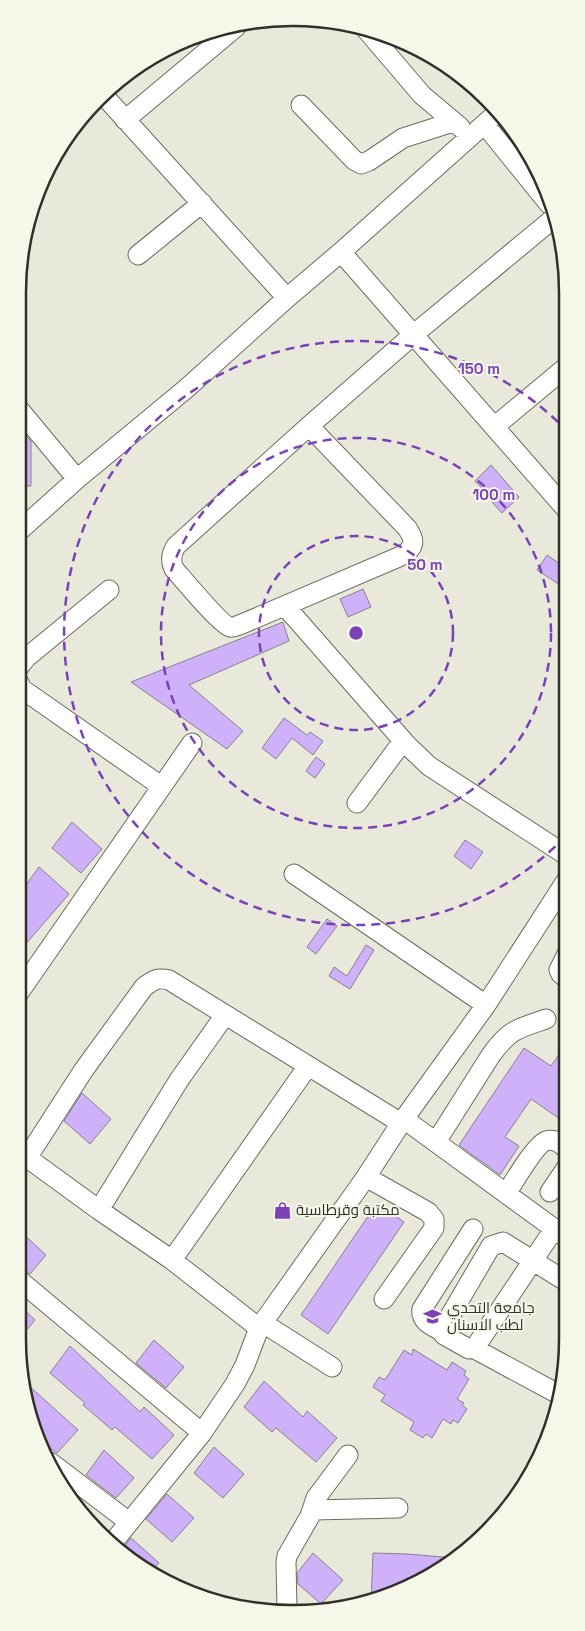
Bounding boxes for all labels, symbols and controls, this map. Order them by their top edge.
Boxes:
text: 150 m [458,359,500,378]
text: 100 m [473,485,515,504]
text: 50 m [407,555,443,574]
centre of rings [347,624,365,642]
shop icon: مكتبة وقرطاسية [272,1200,292,1220]
place label: مكتبة وقرطاسية [296,1200,400,1219]
place label: جامعة التحدي لطب الاسنان [447,1298,535,1335]
school or university icon: جامعة التحدي لطب الاسنان [423,1307,443,1327]

